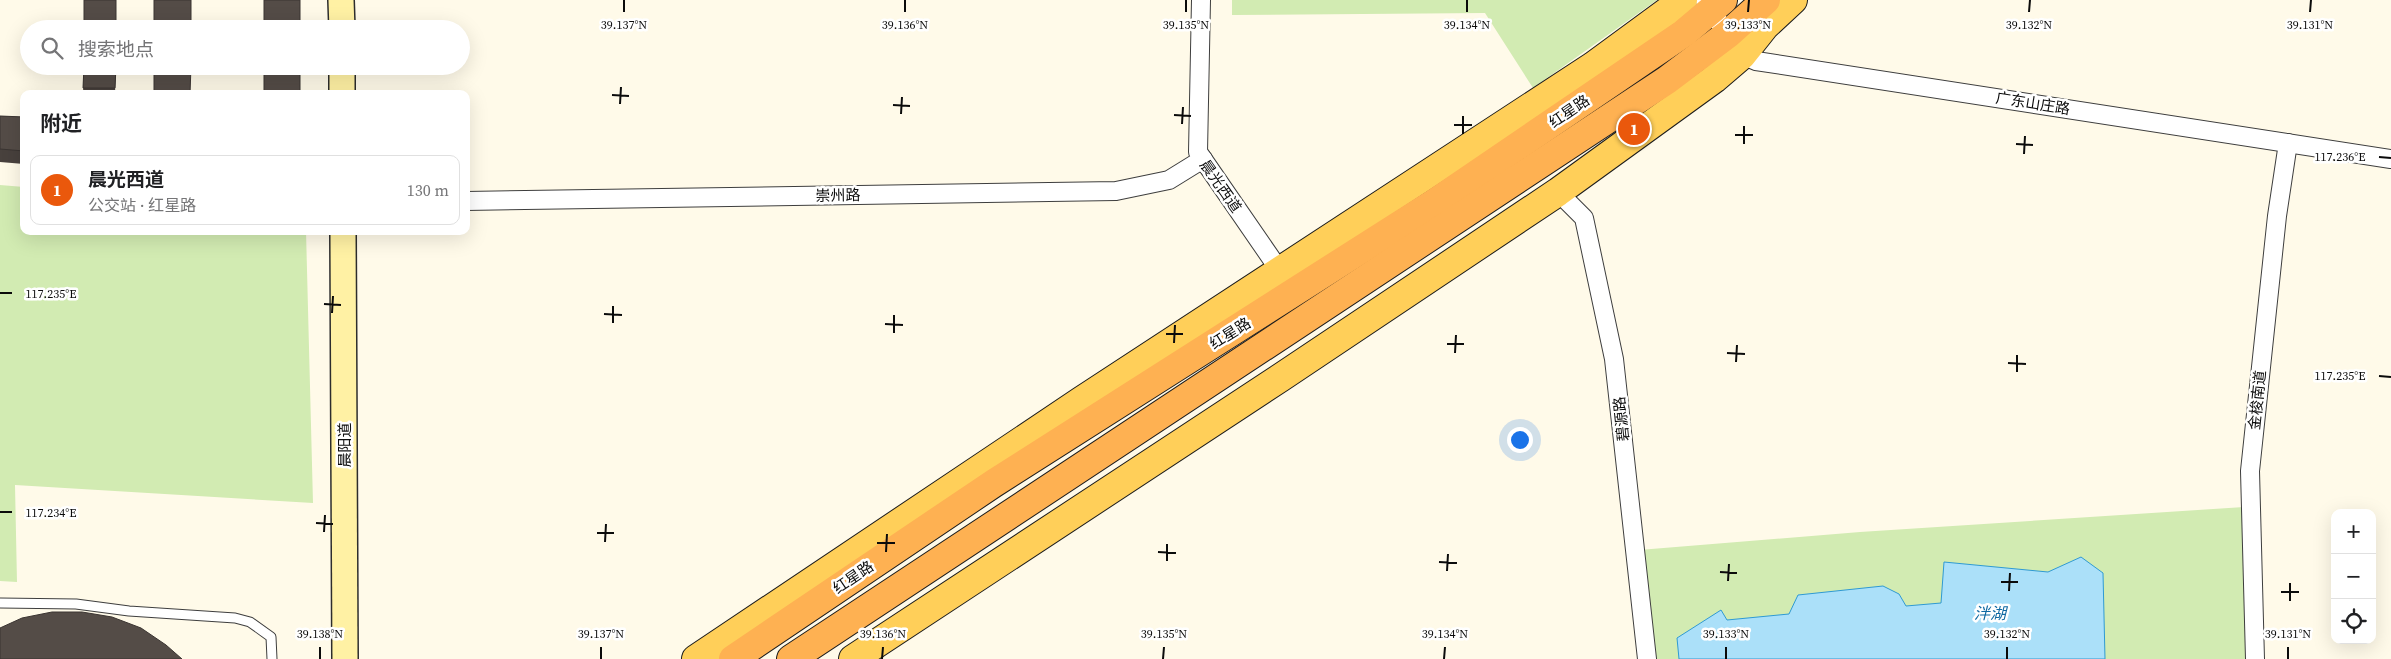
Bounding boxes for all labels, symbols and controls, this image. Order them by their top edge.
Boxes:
text: 39.137°N [601,17,647,33]
text: 39.136°N [882,17,928,33]
text: 39.135°N [1163,17,1209,33]
text: 39.134°N [1444,17,1490,33]
text: 39.133°N [1725,17,1771,33]
text: 39.132°N [2006,17,2052,33]
text: 39.131°N [2287,17,2333,33]
search box [20,20,470,75]
icon: search [38,34,66,62]
text: 搜索地点 [78,36,154,62]
street label: 广东山庄路 [1994,87,2072,119]
street label: 红星路 [1544,90,1594,132]
text: 附近 [40,109,82,138]
pin: 1 [1618,110,1650,148]
text: 117.236°E [2315,149,2365,165]
street label: 晨光西道 [1195,155,1247,217]
text: 晨光西道 [88,166,164,192]
text: 1 [53,179,61,201]
text: 130 m [407,179,449,201]
street label: 崇州路 [815,184,861,206]
text: 公交站 · 红星路 [88,194,196,216]
text: 117.235°E [26,286,76,302]
street label: 红星路 [1205,312,1255,354]
text: 117.235°E [2315,368,2365,384]
street label: 金梭南道 [2243,369,2271,431]
street label: 碧源路 [1608,396,1634,442]
street label: 晨阳道 [334,422,355,468]
your location [1507,427,1533,453]
text: 117.234°E [26,505,76,521]
map controls [2331,509,2376,644]
button: + [2331,509,2376,554]
button: − [2331,554,2376,599]
street label: 红星路 [828,556,878,598]
button: locate [2331,599,2376,644]
water label: 泮湖 [1974,602,2009,624]
text: 39.138°N [297,626,343,642]
text: 39.137°N [578,626,624,642]
text: 39.136°N [860,626,906,642]
text: 39.135°N [1141,626,1187,642]
text: 39.134°N [1422,626,1468,642]
text: 39.133°N [1703,626,1749,642]
text: 39.132°N [1984,626,2030,642]
text: 39.131°N [2265,626,2311,642]

